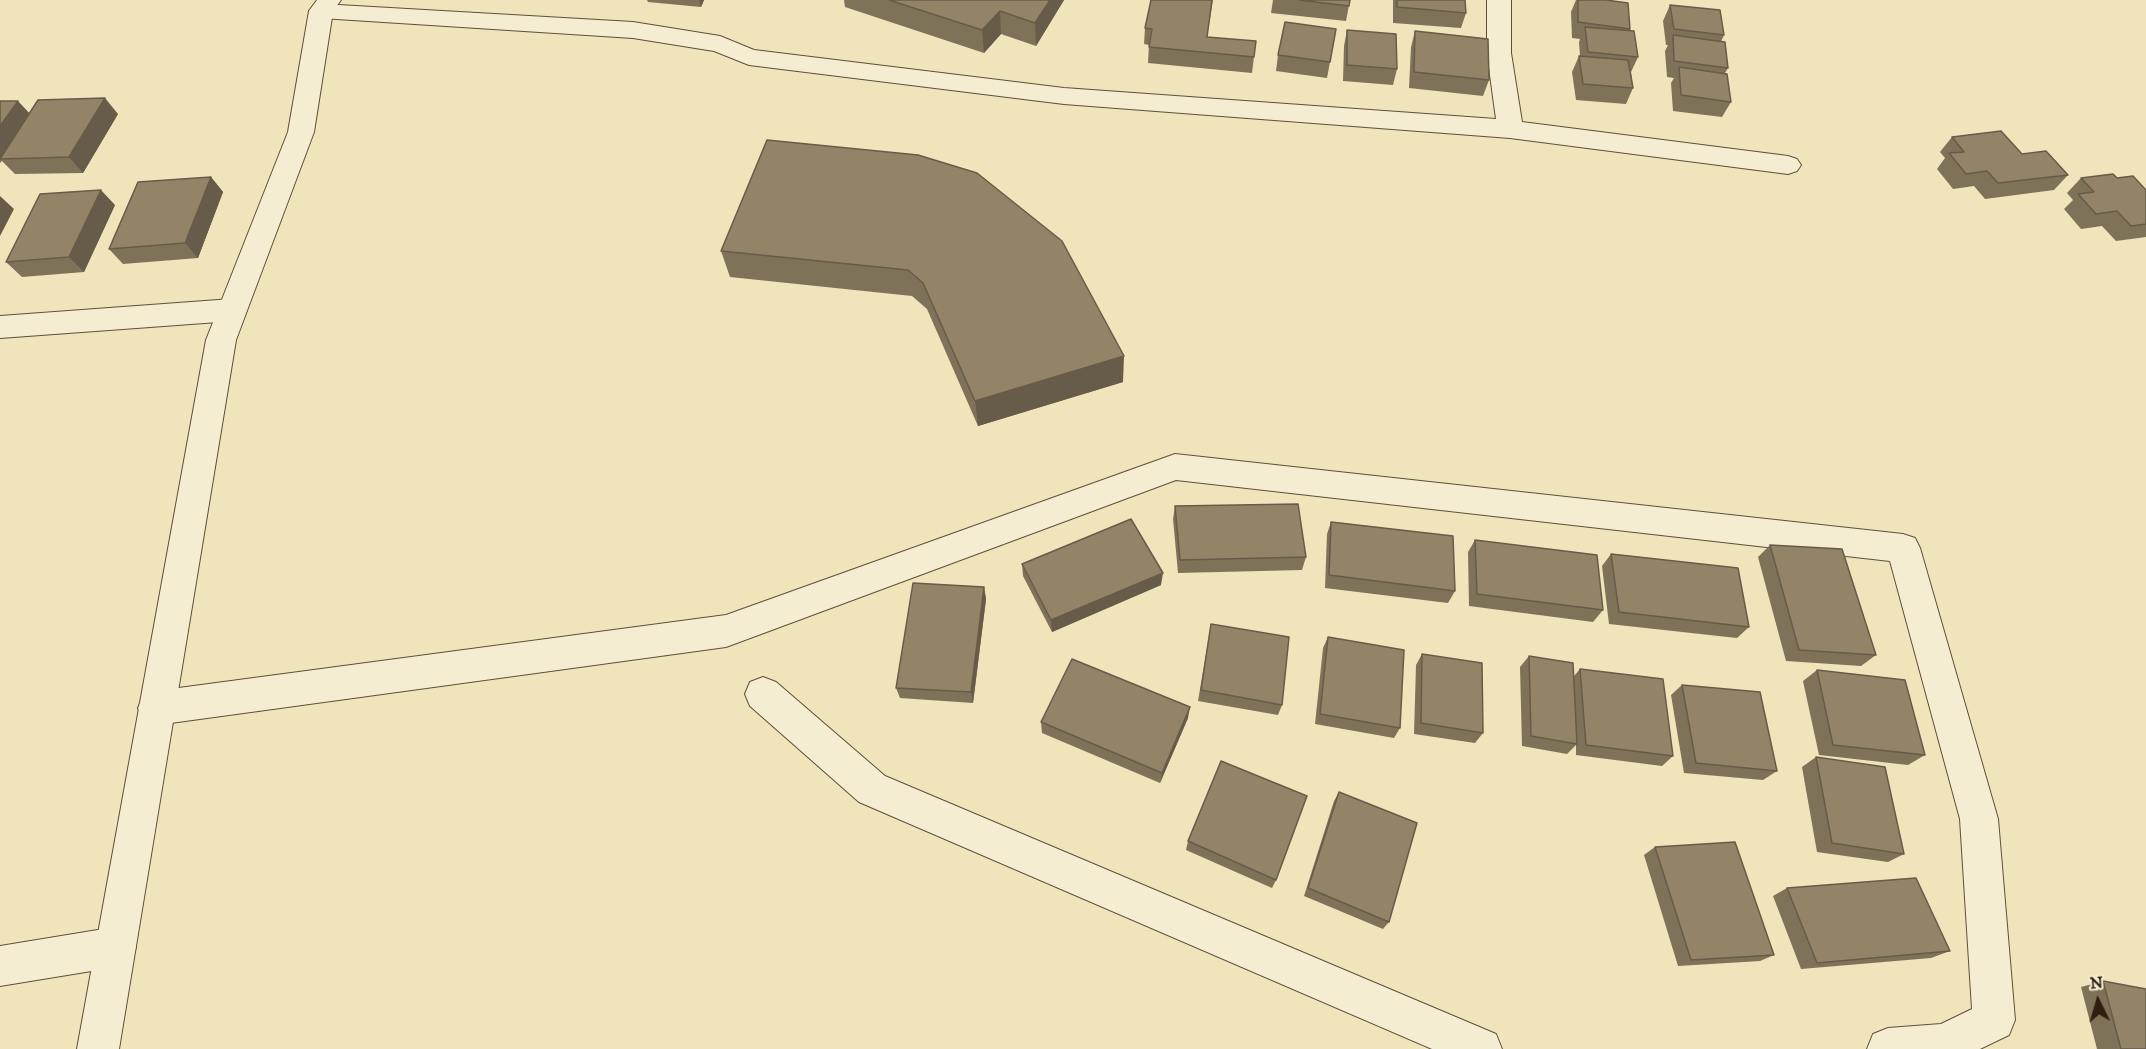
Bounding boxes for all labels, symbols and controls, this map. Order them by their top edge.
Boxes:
north arrow [2068,971,2128,1031]
text: N [2089,973,2104,994]

